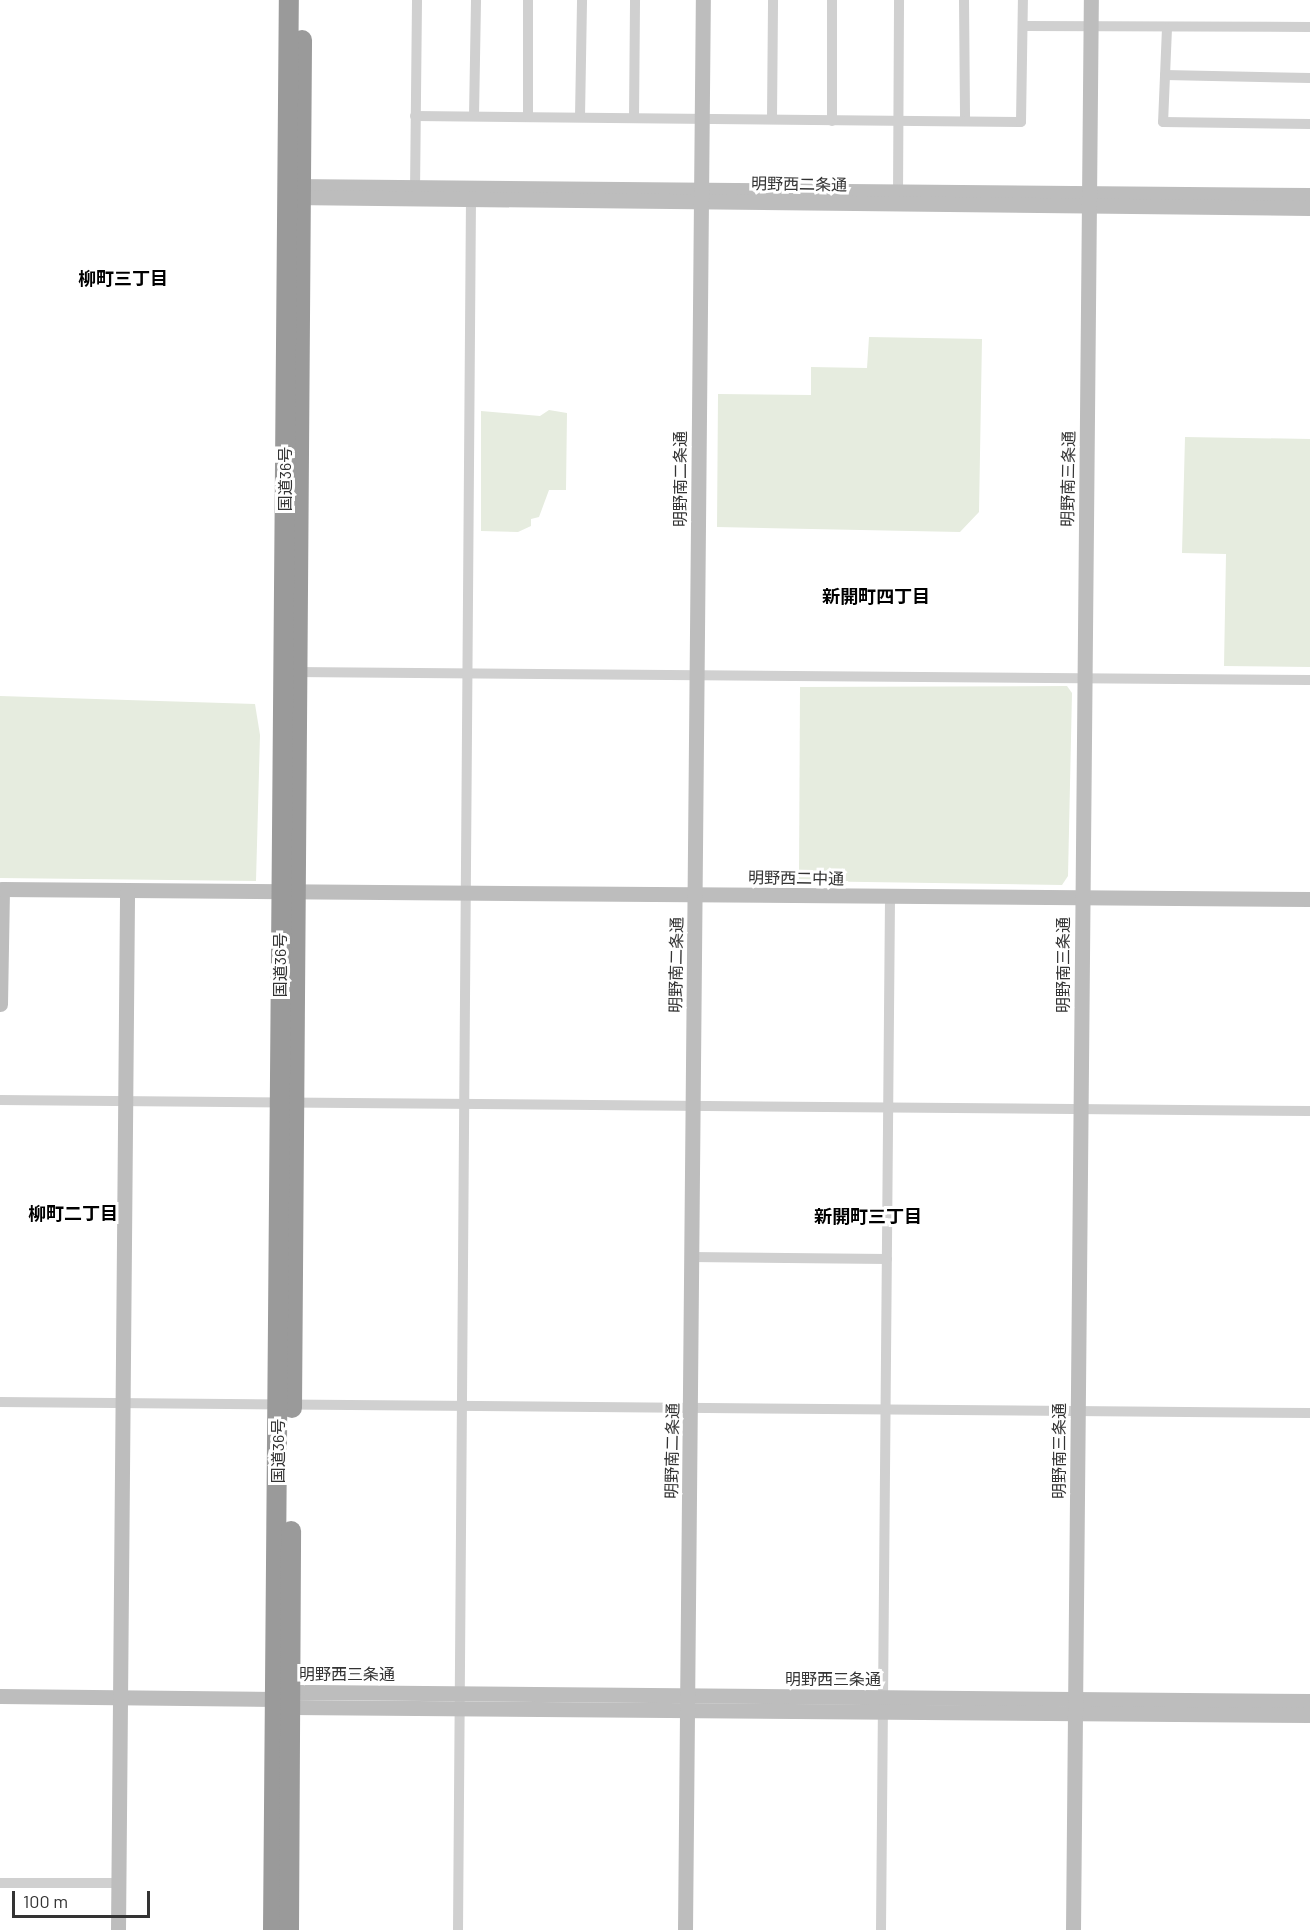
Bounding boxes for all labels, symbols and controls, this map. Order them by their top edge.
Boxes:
street label: 明野西二条通 [751,174,847,194]
district label: 柳町三丁目 [78,267,168,289]
street label: 明野南二条通 [670,431,690,527]
street label: 明野南三条通 [1058,431,1078,527]
street label: 国道36号 [275,447,295,511]
district label: 新開町四丁目 [822,585,930,607]
street label: 明野西二中通 [748,868,844,888]
street label: 明野南二条通 [666,917,686,1013]
street label: 明野南三条通 [1053,917,1073,1013]
street label: 国道36号 [270,933,290,997]
district label: 柳町二丁目 [28,1202,118,1224]
district label: 新開町三丁目 [814,1205,922,1227]
street label: 明野南二条通 [662,1403,682,1499]
street label: 明野南三条通 [1049,1403,1069,1499]
street label: 国道36号 [268,1419,288,1483]
street label: 明野西三条通 [299,1664,395,1684]
street label: 明野西三条通 [785,1669,881,1689]
scale bar [15,1879,153,1917]
text: 100 m [23,1890,68,1912]

